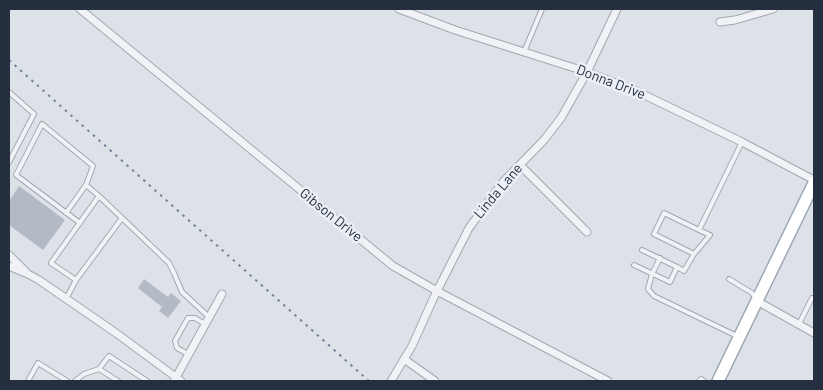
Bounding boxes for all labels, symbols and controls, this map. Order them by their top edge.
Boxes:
street label: Donna Drive [574,61,648,103]
street label: Linda Lane [470,160,526,222]
street label: Gibson Drive [296,185,366,245]

